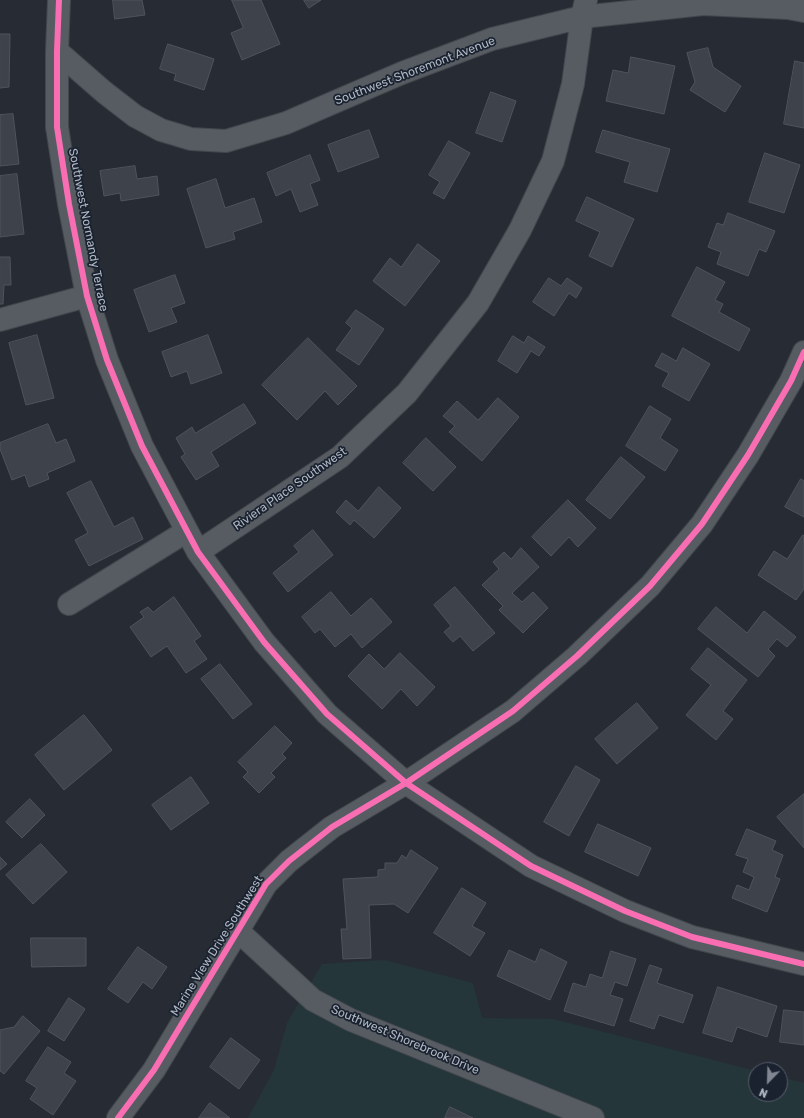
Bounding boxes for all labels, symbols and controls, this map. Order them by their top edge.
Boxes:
street label: Southwest Shoremont Avenue [333,34,497,108]
street label: Southwest Normandy Terrace [65,147,111,313]
street label: Riviera Place Southwest [231,444,349,534]
street label: Marine View Drive Southwest [168,873,266,1019]
street label: Southwest Shorebrook Drive [329,1002,481,1078]
north arrow [748,1062,788,1102]
text: N [757,1085,770,1100]

